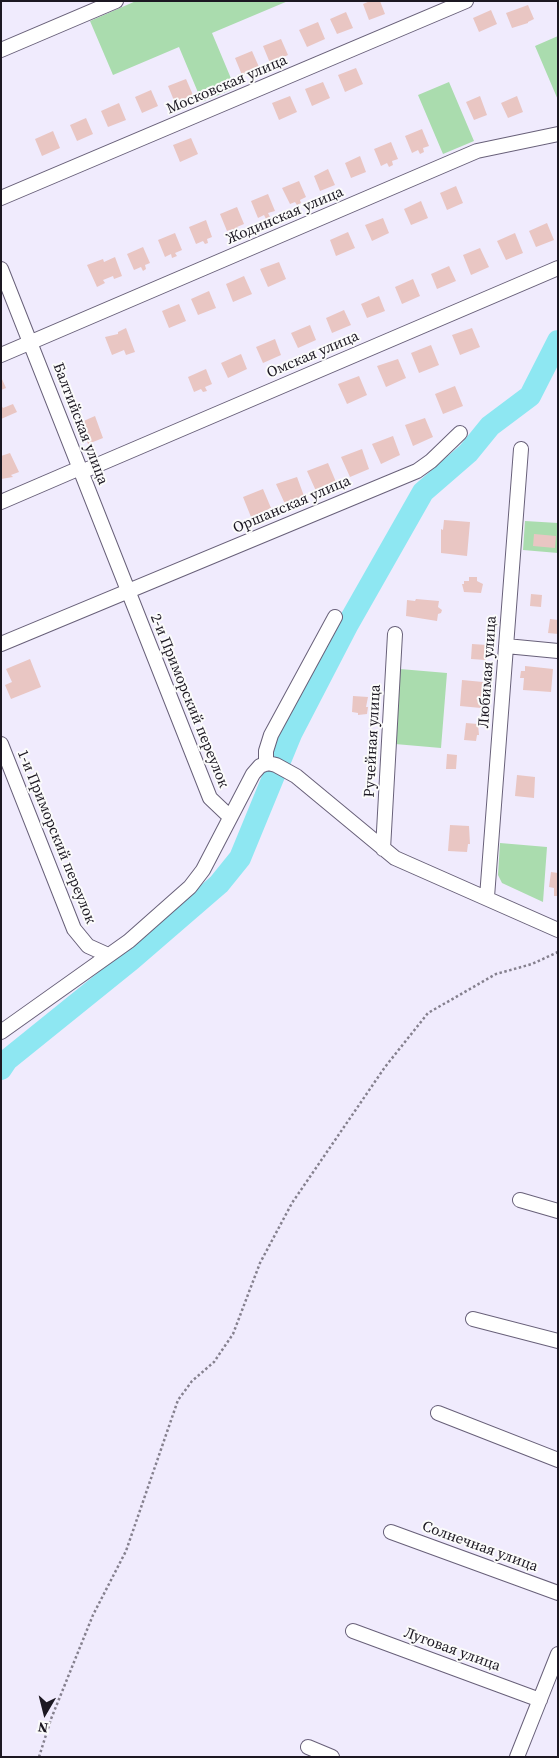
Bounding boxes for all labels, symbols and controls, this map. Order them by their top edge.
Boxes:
street label: Московская улица [164,51,290,119]
street label: Жодинская улица [224,183,346,249]
street label: Омская улица [264,328,362,382]
street label: Балтийская улица [48,360,112,488]
street label: Оршанская улица [231,472,353,538]
street label: 2-и Приморский переулок [146,611,232,791]
street label: Любимая улица [475,615,501,729]
street label: Ручейная улица [361,684,385,798]
street label: 1-и Приморский переулок [13,747,99,927]
street label: Солнечная улица [420,1518,540,1576]
street label: Луговая улица [401,1624,503,1676]
north arrow [20,1688,70,1738]
text: N [36,1717,49,1738]

